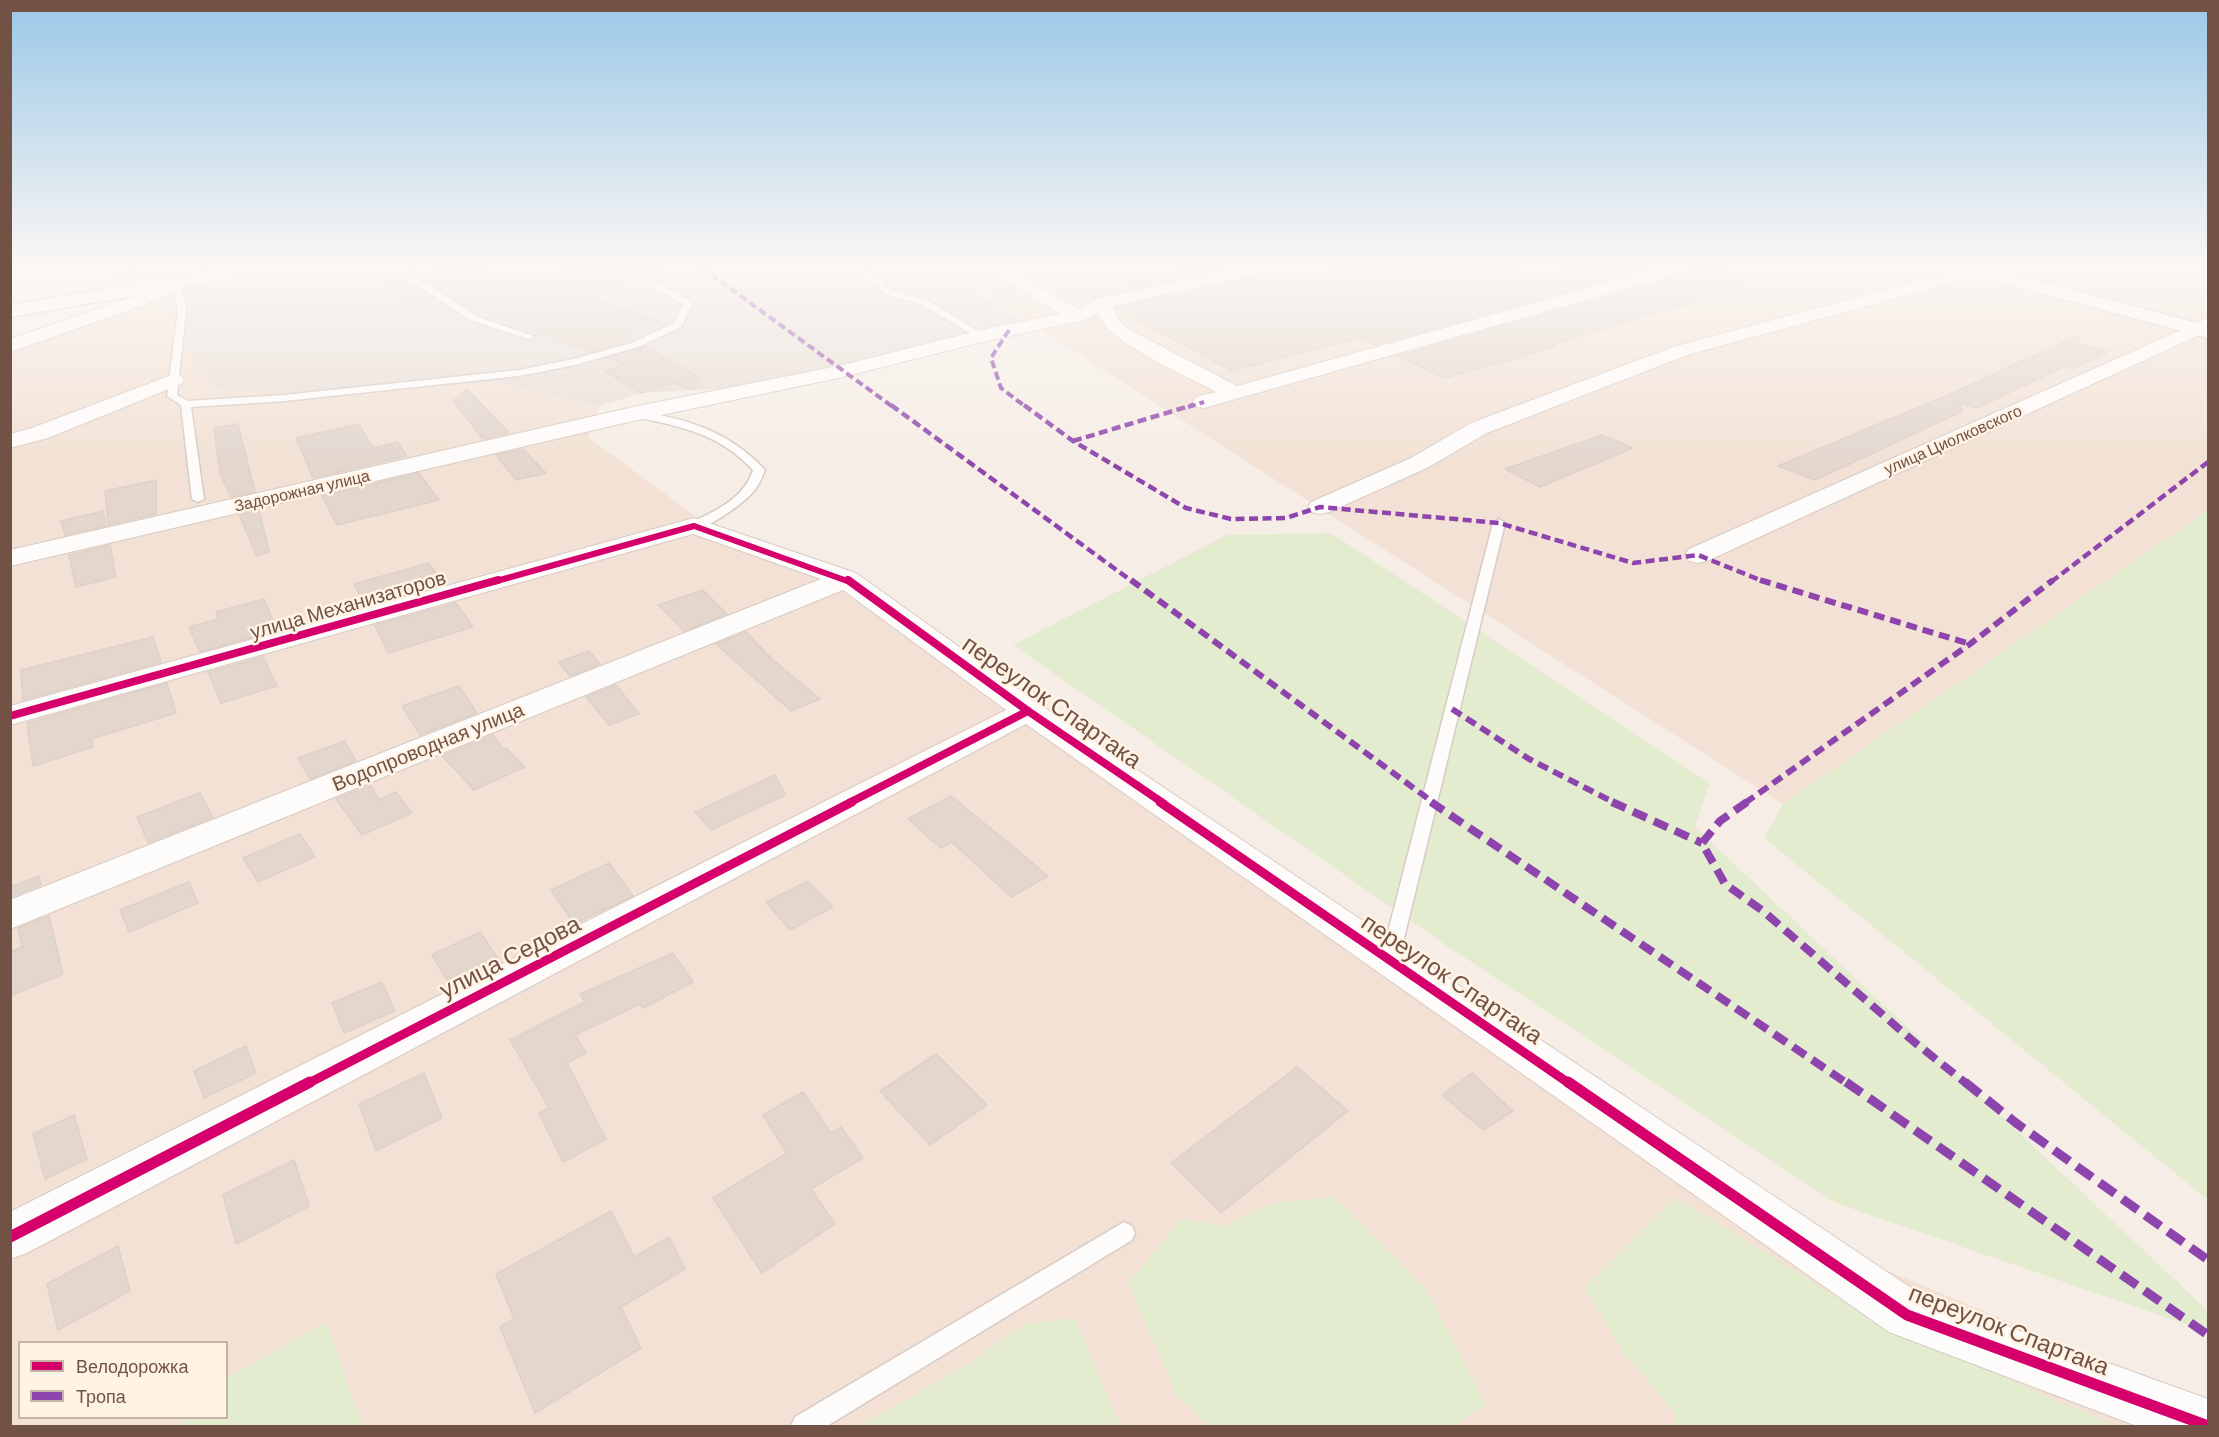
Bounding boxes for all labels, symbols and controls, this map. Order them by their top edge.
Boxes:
street label: улица Циолковского [1881,401,2025,479]
street label: Задорожная улица [232,466,372,516]
street label: улица Механизаторов [247,566,449,644]
street label: переулок Спартака [957,629,1147,775]
street label: Водопроводная улица [329,698,527,796]
street label: переулок Спартака [1356,908,1548,1050]
street label: улица Седова [435,909,585,1005]
street label: переулок Спартака [1905,1279,2113,1381]
legend [18,1341,228,1419]
text: Велодорожка [76,1355,188,1377]
text: Тропа [76,1385,126,1407]

